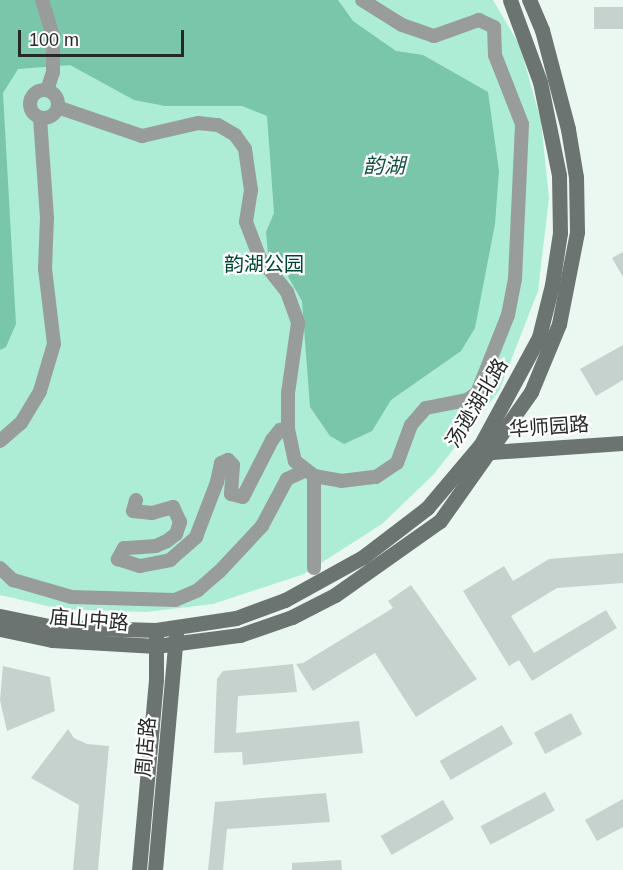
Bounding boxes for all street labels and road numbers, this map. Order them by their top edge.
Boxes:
street label: 汤逊湖北路 [441,354,513,452]
street label: 华师园路 [508,412,590,442]
street label: 庙山中路 [48,605,130,635]
street label: 周店路 [131,716,161,778]

